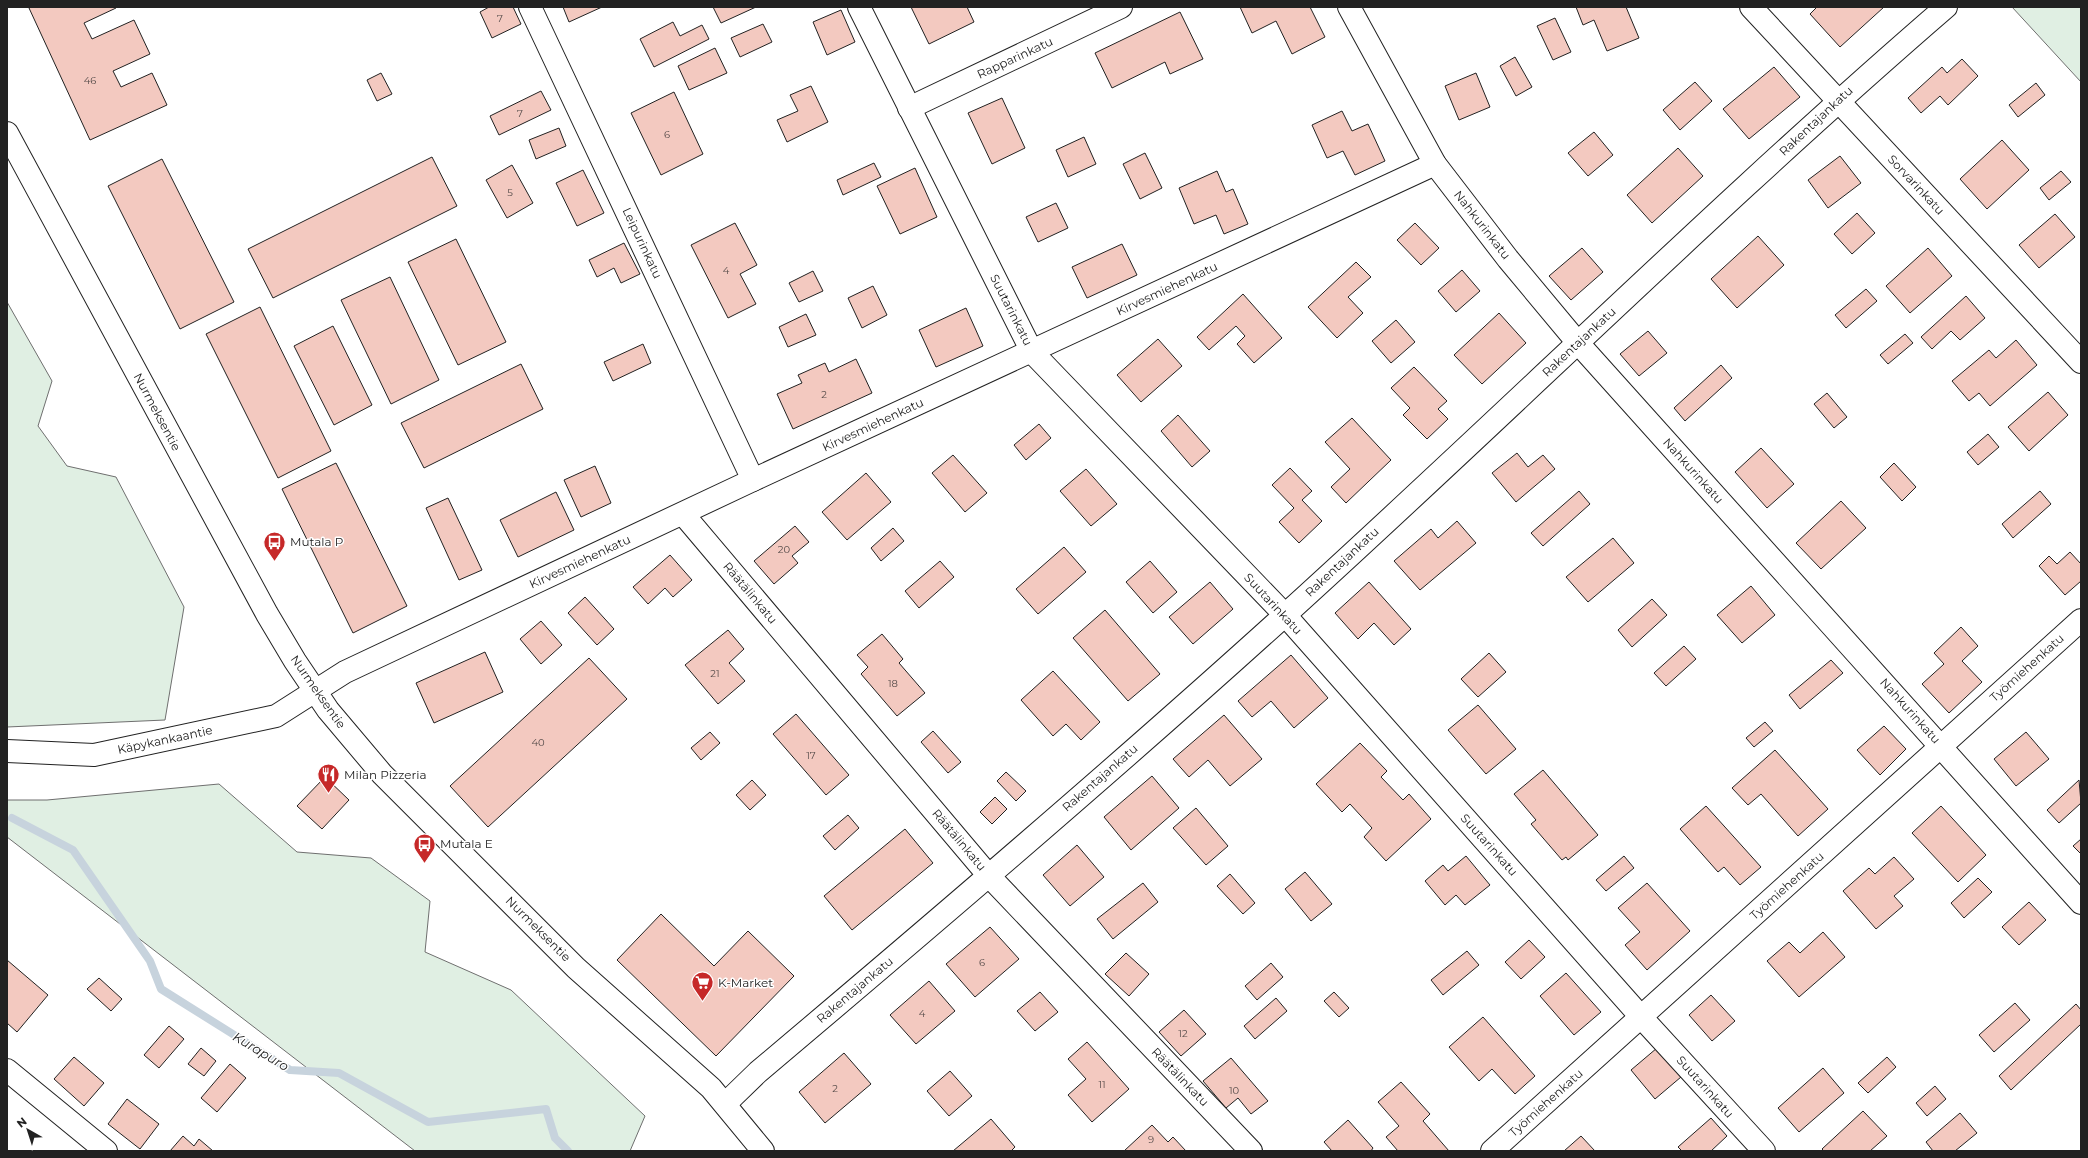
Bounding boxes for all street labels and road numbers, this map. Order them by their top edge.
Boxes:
street label: Rapparinkatu [974,33,1055,82]
street label: Rakentajankatu [1776,83,1856,159]
street label: Sorvarinkatu [1885,152,1948,218]
street label: Nahkurinkatu [1451,187,1514,262]
street label: Leipurinkatu [619,205,665,281]
street label: Kirvesmiehenkatu [1114,259,1220,319]
street label: Suutarinkatu [987,271,1036,348]
street label: Rakentajankatu [1539,304,1619,380]
street label: Nurmeksentie [131,370,184,453]
street label: Kirvesmiehenkatu [820,395,926,455]
street label: Nahkurinkatu [1660,435,1727,507]
street label: Rakentajankatu [1302,524,1382,600]
street label: Kirvesmiehenkatu [527,532,633,592]
street label: Räätälinkatu [720,559,781,627]
street label: Suutarinkatu [1241,570,1306,637]
street label: Työmiehenkatu [1987,630,2067,705]
street label: Nurmeksentie [288,652,349,731]
street label: Nahkurinkatu [1877,675,1944,747]
street label: Käpykankaantie [116,722,214,757]
street label: Rakentajankatu [1059,741,1141,815]
street label: Räätälinkatu [929,806,990,874]
street label: Suutarinkatu [1458,811,1521,879]
street label: Työmiehenkatu [1747,848,1827,923]
street label: Nurmeksentie [503,893,574,964]
street label: Rakentajankatu [813,953,896,1026]
street label: Räätälinkatu [1149,1044,1212,1109]
street label: Suutarinkatu [1674,1053,1737,1121]
street label: Työmiehenkatu [1506,1065,1586,1140]

